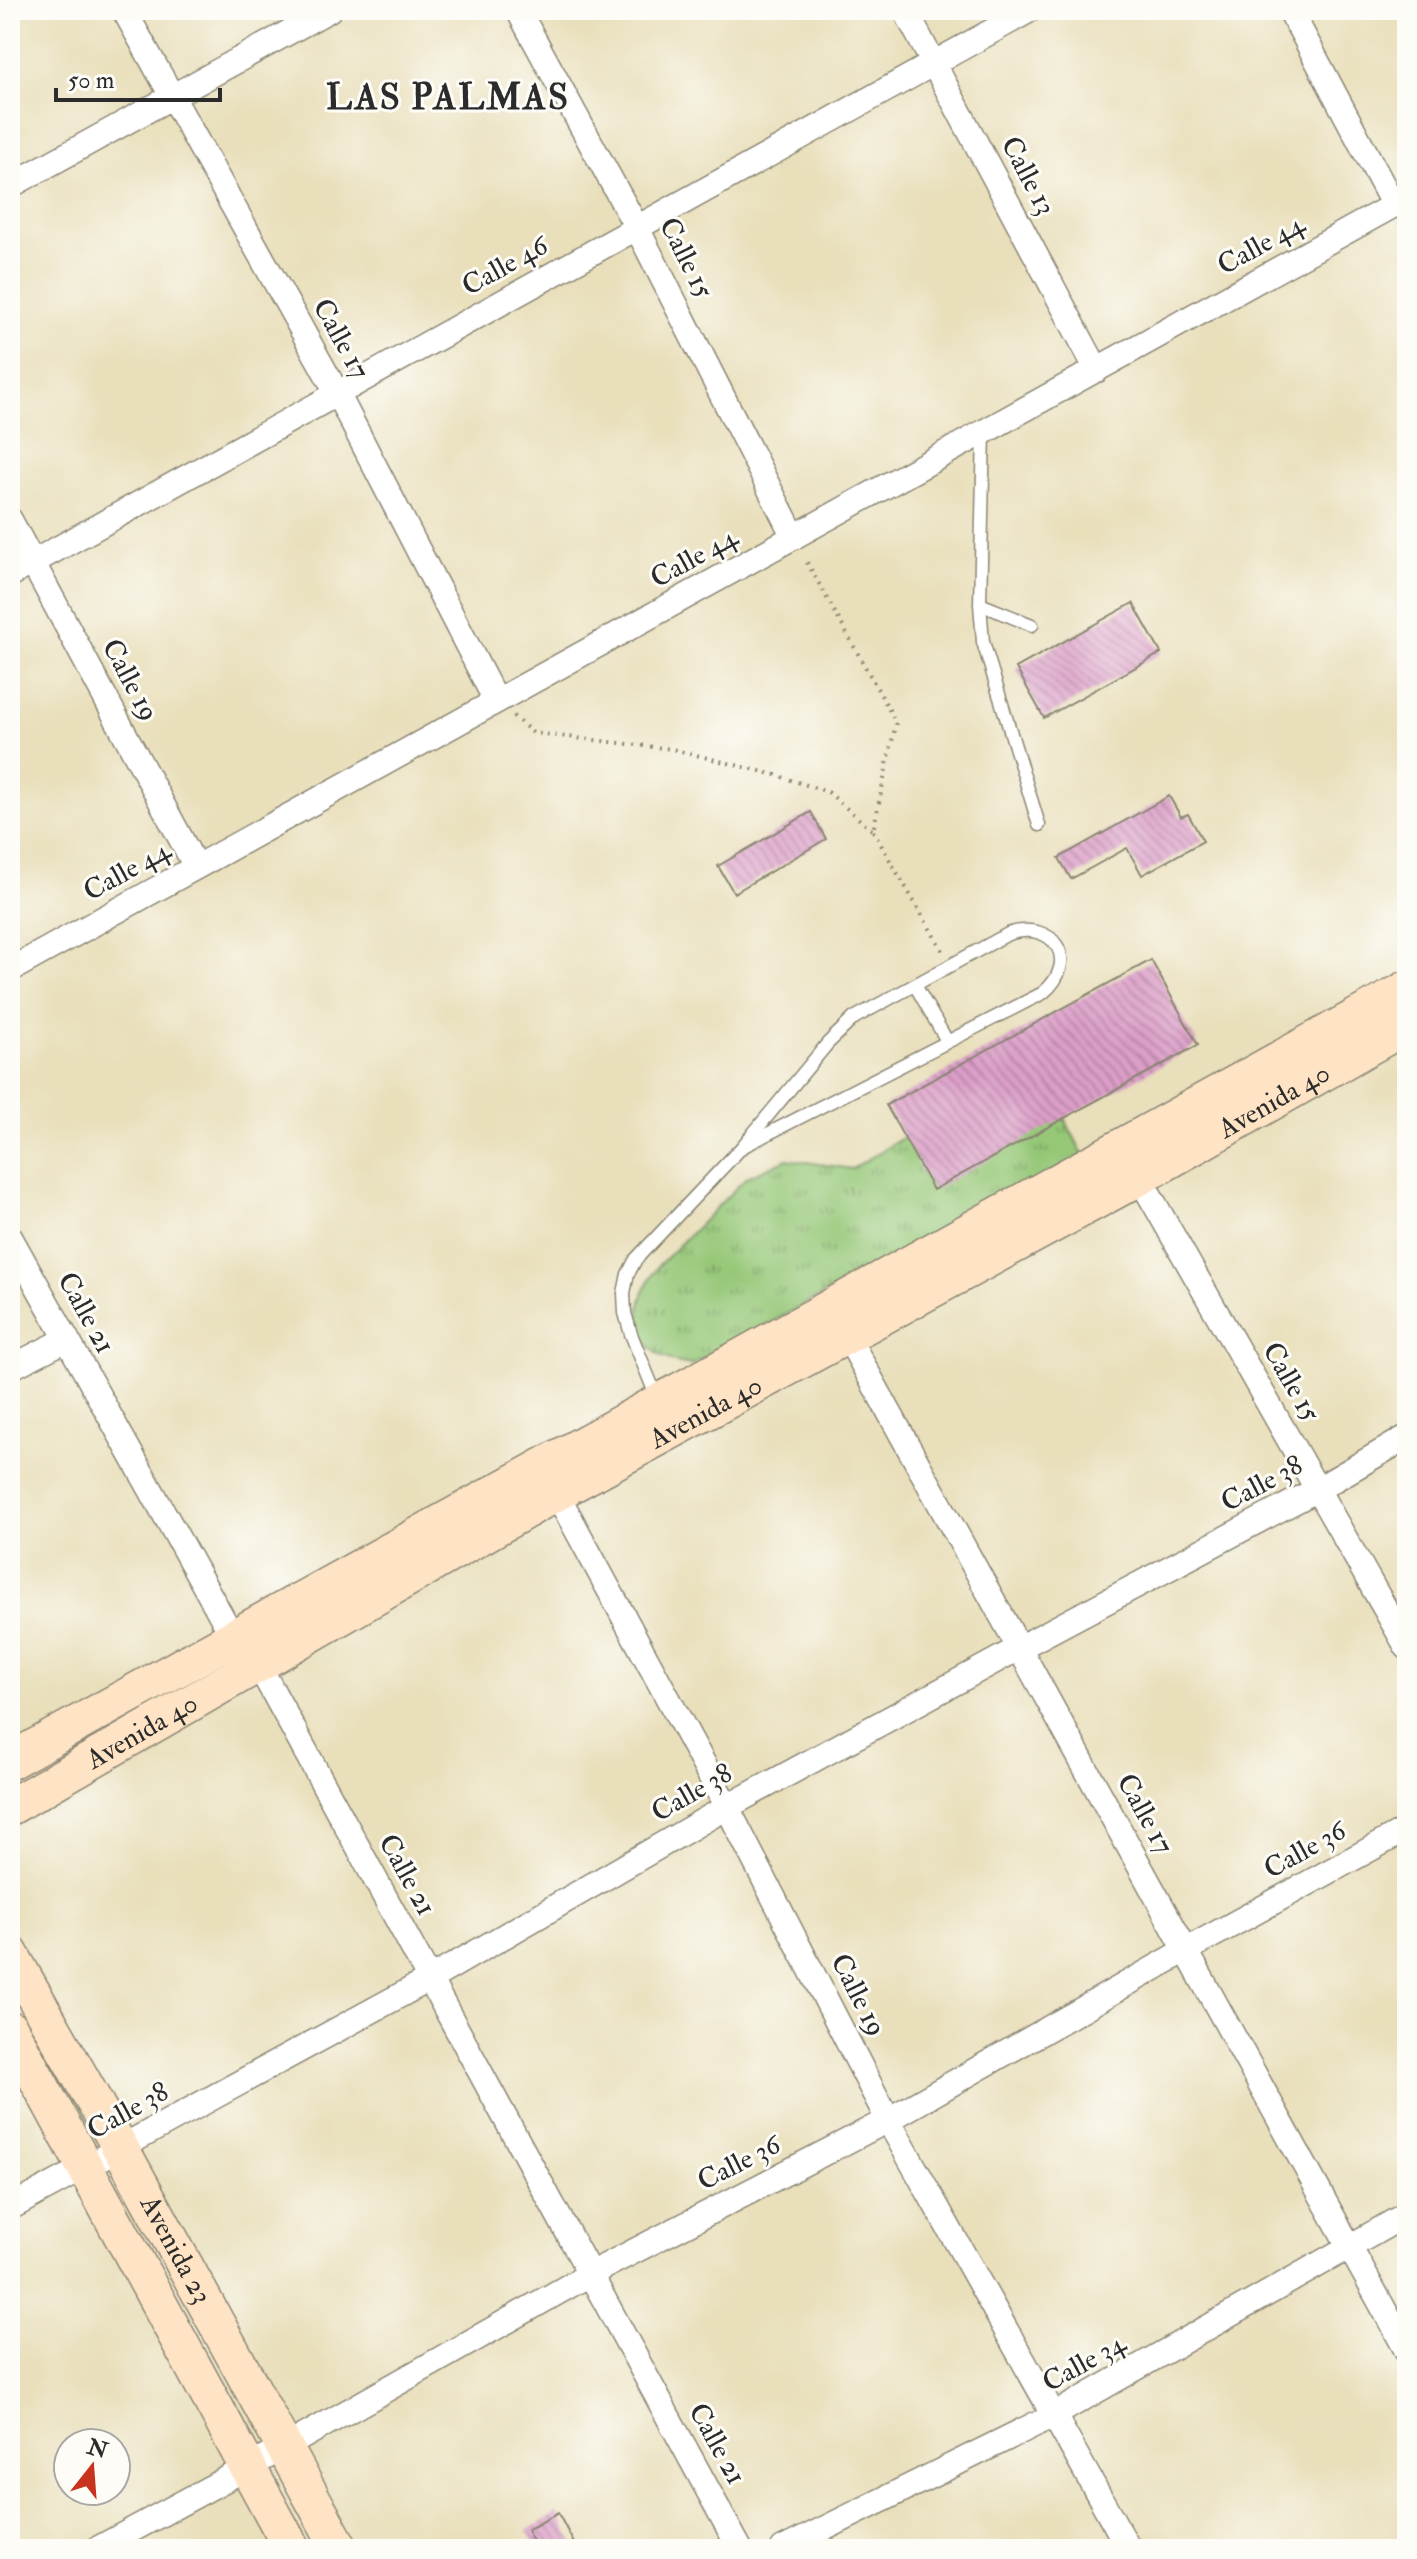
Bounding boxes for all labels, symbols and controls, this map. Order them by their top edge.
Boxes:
scale bar [56,52,220,102]
text: 50 m [68,65,115,96]
district label: LAS PALMAS [326,75,570,120]
street label: Calle 13 [993,130,1063,222]
street label: Calle 44 [1211,206,1312,283]
street label: Calle 15 [651,212,721,305]
street label: Calle 46 [456,227,556,304]
street label: Calle 17 [305,293,377,385]
street label: Calle 44 [644,519,745,596]
street label: Calle 19 [94,633,166,727]
street label: Calle 44 [77,832,178,909]
street label: Avenida 40 [1211,1055,1336,1147]
street label: Calle 21 [49,1266,123,1360]
street label: Calle 15 [1254,1336,1328,1429]
street label: Avenida 40 [642,1367,768,1457]
street label: Calle 38 [1215,1448,1309,1520]
street label: Avenida 40 [79,1685,204,1778]
street label: Calle 38 [645,1756,739,1830]
street label: Calle 17 [1109,1768,1181,1860]
street label: Calle 36 [1258,1812,1354,1887]
street label: Calle 21 [370,1828,444,1922]
street label: Calle 19 [822,1948,894,2042]
street label: Calle 38 [81,2074,175,2148]
street label: Calle 36 [692,2126,788,2199]
street label: Avenida 23 [132,2188,220,2310]
street label: Calle 34 [1036,2325,1133,2400]
street label: Calle 21 [680,2397,754,2491]
north arrow [52,2427,132,2507]
text: N [83,2432,111,2465]

